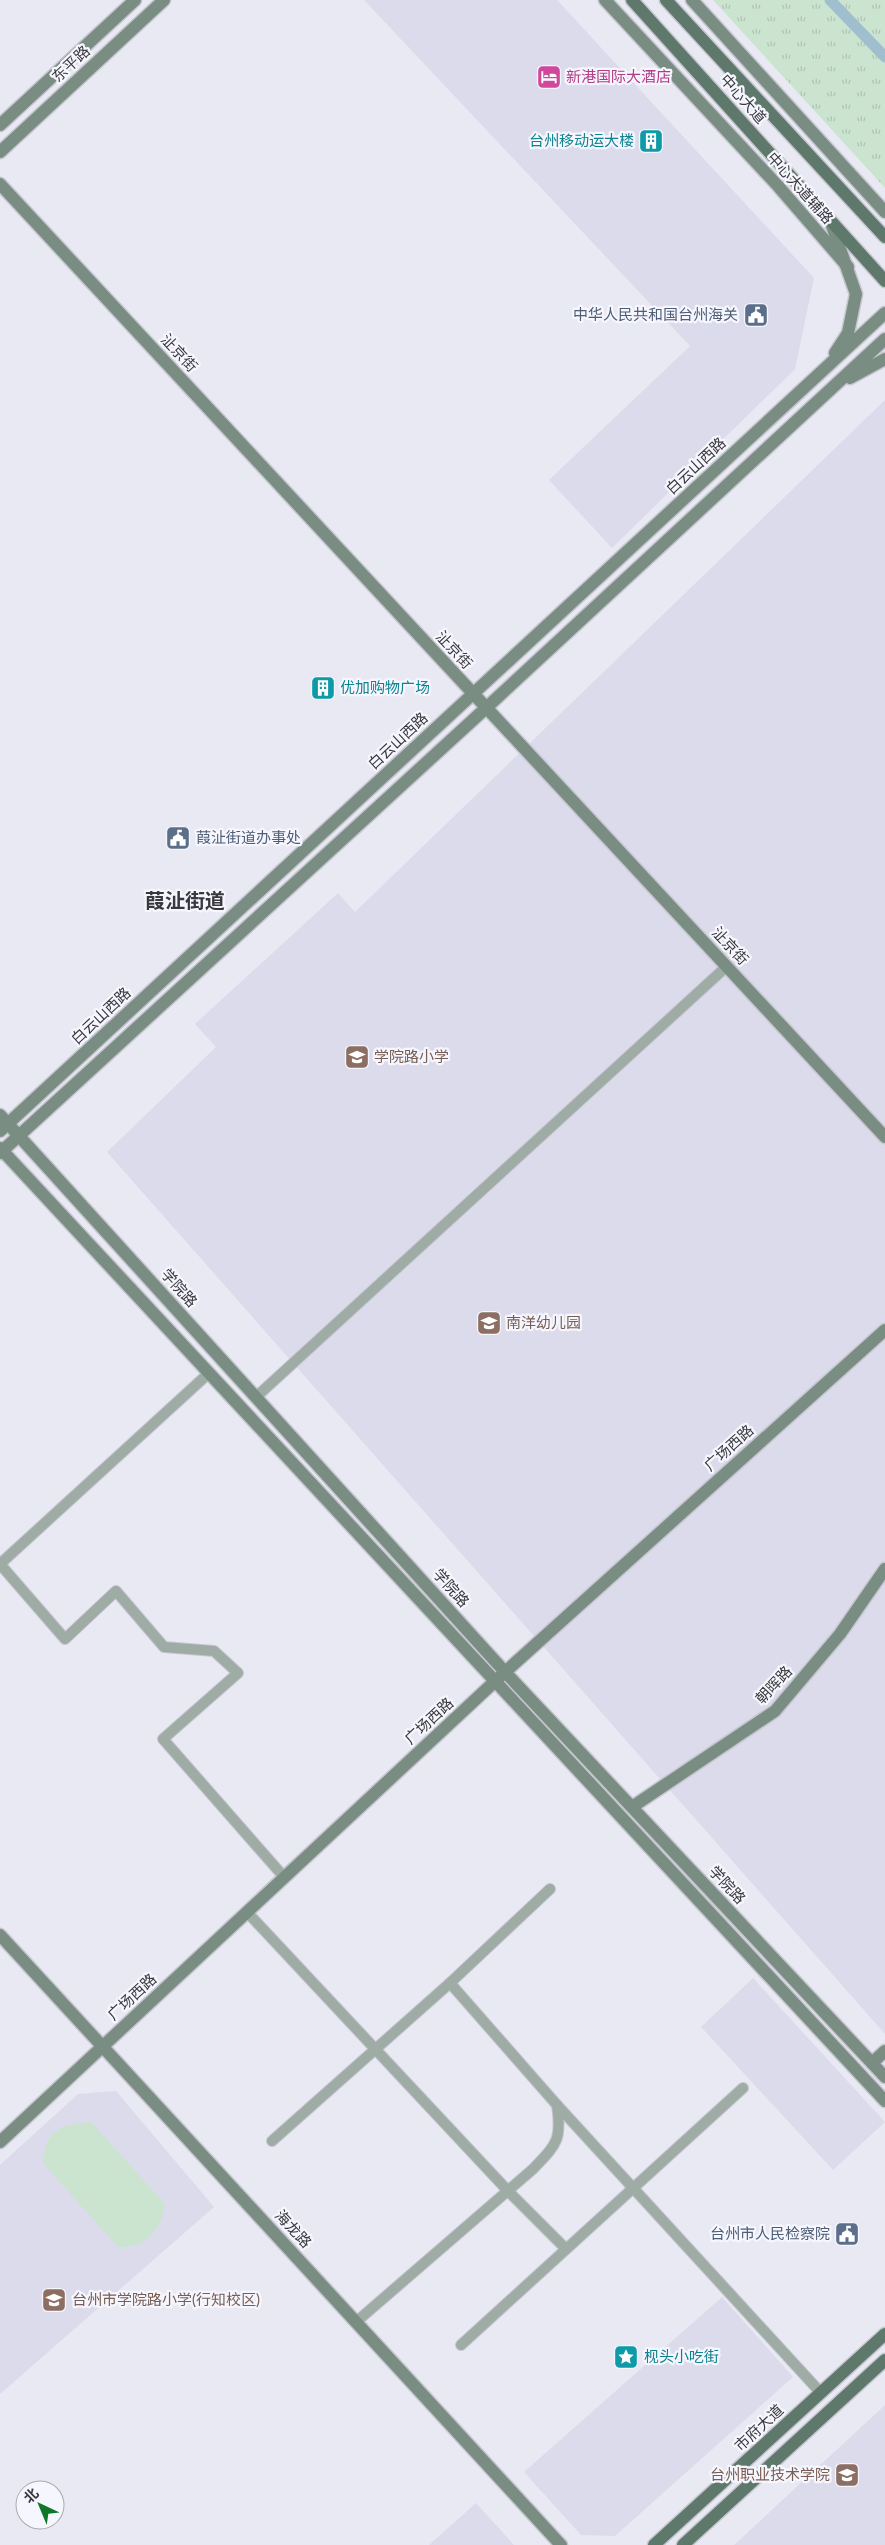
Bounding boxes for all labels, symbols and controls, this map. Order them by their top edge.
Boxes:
street label: 东平路 [48,41,93,85]
hotel icon: 新港国际大酒店 [536,64,562,90]
place label: 新港国际大酒店 [566,67,671,85]
street label: 中心大道 [717,70,771,127]
building icon: 台州移动运大楼 [638,128,664,154]
place label: 台州移动运大楼 [529,131,634,149]
street label: 中心大道辅路 [764,148,838,227]
public building icon: 中华人民共和国台州海关 [743,302,769,328]
place label: 中华人民共和国台州海关 [573,305,738,323]
street label: 沚京街 [158,330,202,375]
street label: 白云山西路 [662,433,729,497]
street label: 沚京街 [433,627,477,672]
building icon: 优加购物广场 [310,675,336,701]
place label: 优加购物广场 [340,678,430,696]
street label: 白云山西路 [364,708,431,772]
public building icon: 葭沚街道办事处 [165,825,191,851]
place label: 葭沚街道办事处 [196,828,301,846]
district label: 葭沚街道 [145,888,225,912]
street label: 沚京街 [709,923,753,968]
street label: 白云山西路 [67,983,134,1047]
school or university icon: 学院路小学 [344,1044,370,1070]
place label: 学院路小学 [374,1047,449,1065]
street label: 学院路 [158,1265,201,1310]
school or university icon: 南洋幼儿园 [476,1310,502,1336]
place label: 南洋幼儿园 [506,1313,581,1331]
street label: 广场西路 [700,1420,757,1474]
street label: 学院路 [430,1565,473,1610]
street label: 朝晖路 [751,1662,795,1707]
street label: 广场西路 [400,1693,456,1747]
street label: 学院路 [706,1862,750,1907]
street label: 广场西路 [103,1969,159,2023]
street label: 海龙路 [272,2206,316,2251]
public building icon: 台州市人民检察院 [834,2221,860,2247]
place label: 台州市人民检察院 [710,2224,830,2242]
school or university icon: 台州市学院路小学(行知校区) [41,2287,67,2313]
place label: 台州市学院路小学(行知校区) [72,2290,260,2308]
place icon: 枧头小吃街 [613,2344,639,2370]
place label: 枧头小吃街 [644,2347,719,2365]
street label: 市府大道 [730,2400,786,2454]
school or university icon: 台州职业技术学院 [834,2462,860,2488]
place label: 台州职业技术学院 [710,2465,830,2483]
north arrow [15,2480,65,2530]
text: 北 [20,2484,42,2506]

